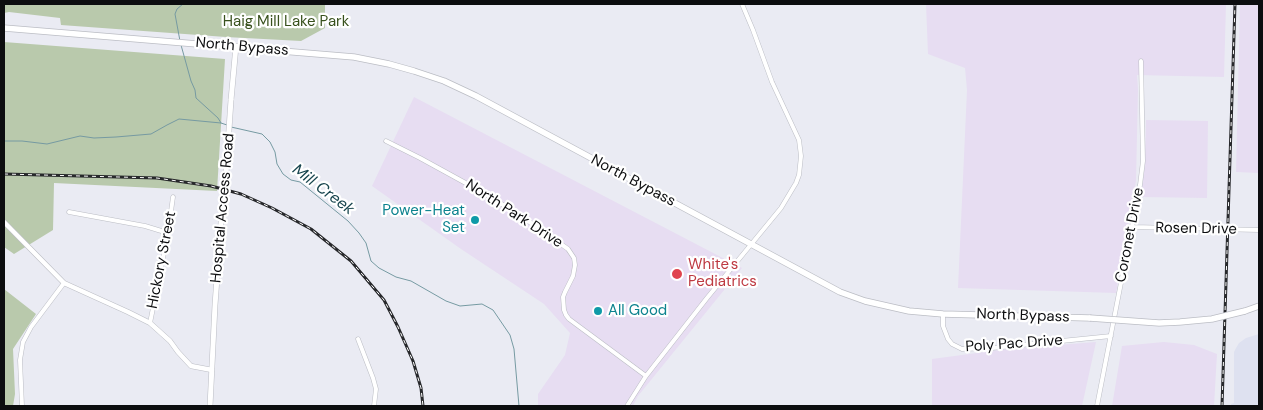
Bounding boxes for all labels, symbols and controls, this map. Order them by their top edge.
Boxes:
park label: Haig Mill Lake Park [223,13,349,31]
street label: North Bypass [195,34,289,60]
street label: Hospital Access Road [207,132,239,284]
street label: North Bypass [588,151,678,211]
water label: Mill Creek [288,160,358,220]
street label: North Park Drive [462,176,566,252]
street label: Coronet Drive [1112,186,1148,284]
place label: Power-Heat Set [382,202,465,237]
street label: Hickory Street [144,210,180,310]
marker: Power-Heat Set [469,214,481,226]
street label: Rosen Drive [1155,219,1237,239]
place label: White's Pediatrics [688,256,757,291]
marker: White's Pediatrics [670,267,684,281]
place label: All Good [608,302,667,320]
marker: All Good [592,305,604,317]
street label: North Bypass [976,305,1070,327]
street label: Poly Pac Drive [965,332,1063,356]

